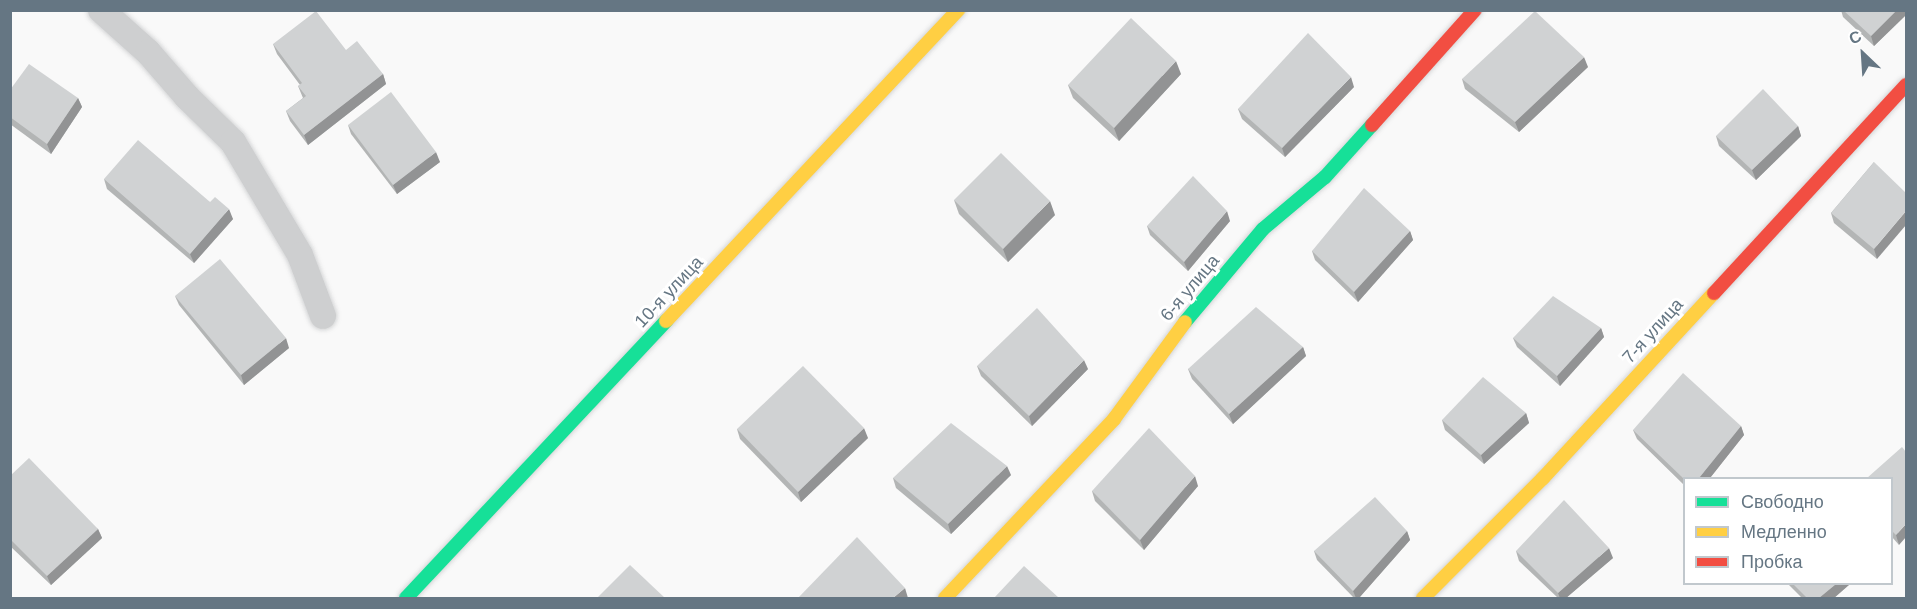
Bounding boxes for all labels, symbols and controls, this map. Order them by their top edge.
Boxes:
north arrow [1833,24,1893,84]
text: С [1846,27,1864,47]
street label: 6-я улица [1156,250,1224,326]
street label: 10-я улица [630,252,708,332]
street label: 7-я улица [1618,294,1688,368]
legend [1683,477,1893,585]
text: Свободно [1741,492,1824,512]
text: Медленно [1741,522,1827,542]
text: Пробка [1741,552,1803,572]

